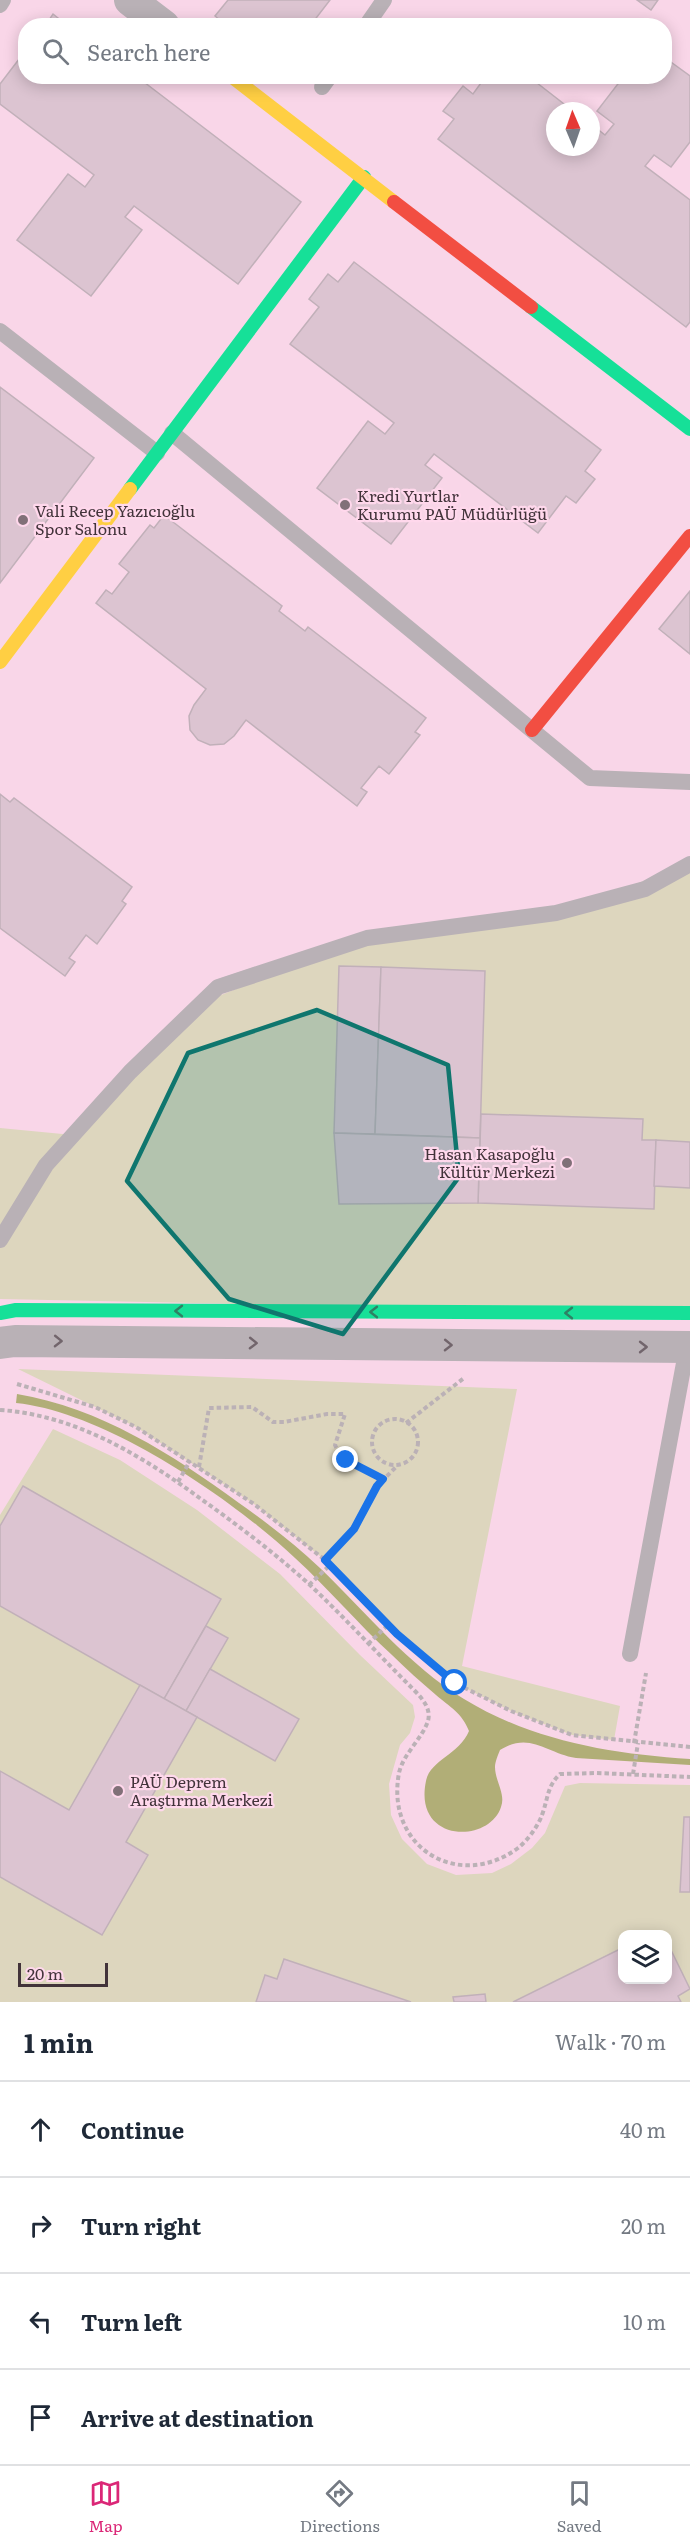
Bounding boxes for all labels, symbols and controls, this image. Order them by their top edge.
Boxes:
search box [18,18,672,84]
icon: search [39,35,72,68]
text: Search here [87,35,210,68]
north arrow [546,102,600,156]
place label: Kredi Yurtlar Kurumu PAÜ Müdürlüğü [357,483,547,525]
place label: Vali Recep Yazıcıoğlu Spor Salonu [35,498,195,540]
marker: Kredi Yurtlar Kurumu PAÜ Müdürlüğü [338,498,352,512]
marker: Vali Recep Yazıcıoğlu Spor Salonu [16,513,30,527]
place label: Hasan Kasapoğlu Kültür Merkezi [424,1141,555,1183]
marker: Hasan Kasapoğlu Kültür Merkezi [560,1156,574,1170]
one-way arrow [174,1305,183,1317]
one-way arrow [369,1306,378,1318]
one-way arrow [564,1307,573,1319]
one-way arrow [54,1335,63,1347]
one-way arrow [249,1337,258,1349]
one-way arrow [444,1339,453,1351]
one-way arrow [639,1341,648,1353]
route end [332,1446,358,1472]
route start [441,1669,467,1695]
place label: PAÜ Deprem Araştırma Merkezi [130,1769,273,1811]
marker: PAÜ Deprem Araştırma Merkezi [111,1784,125,1798]
map controls [618,1930,672,1984]
button: layers [618,1930,672,1984]
scale bar [18,1960,108,1988]
text: 20 m [27,1961,63,1985]
text: 1 min [24,2022,93,2061]
text: Walk · 70 m [555,2026,666,2056]
icon: ahead [24,2113,57,2146]
text: Continue [81,2113,184,2146]
text: 40 m [620,2114,666,2144]
icon: right [24,2209,57,2242]
text: Turn right [81,2209,201,2242]
text: 20 m [621,2210,666,2240]
icon: left [24,2305,57,2338]
text: Turn left [81,2305,182,2338]
text: 10 m [623,2306,666,2336]
icon: arrive [24,2401,57,2434]
text: Arrive at destination [81,2401,314,2434]
tab: Map [89,2477,123,2537]
tab: Directions [300,2477,380,2537]
tab: Saved [557,2477,601,2537]

